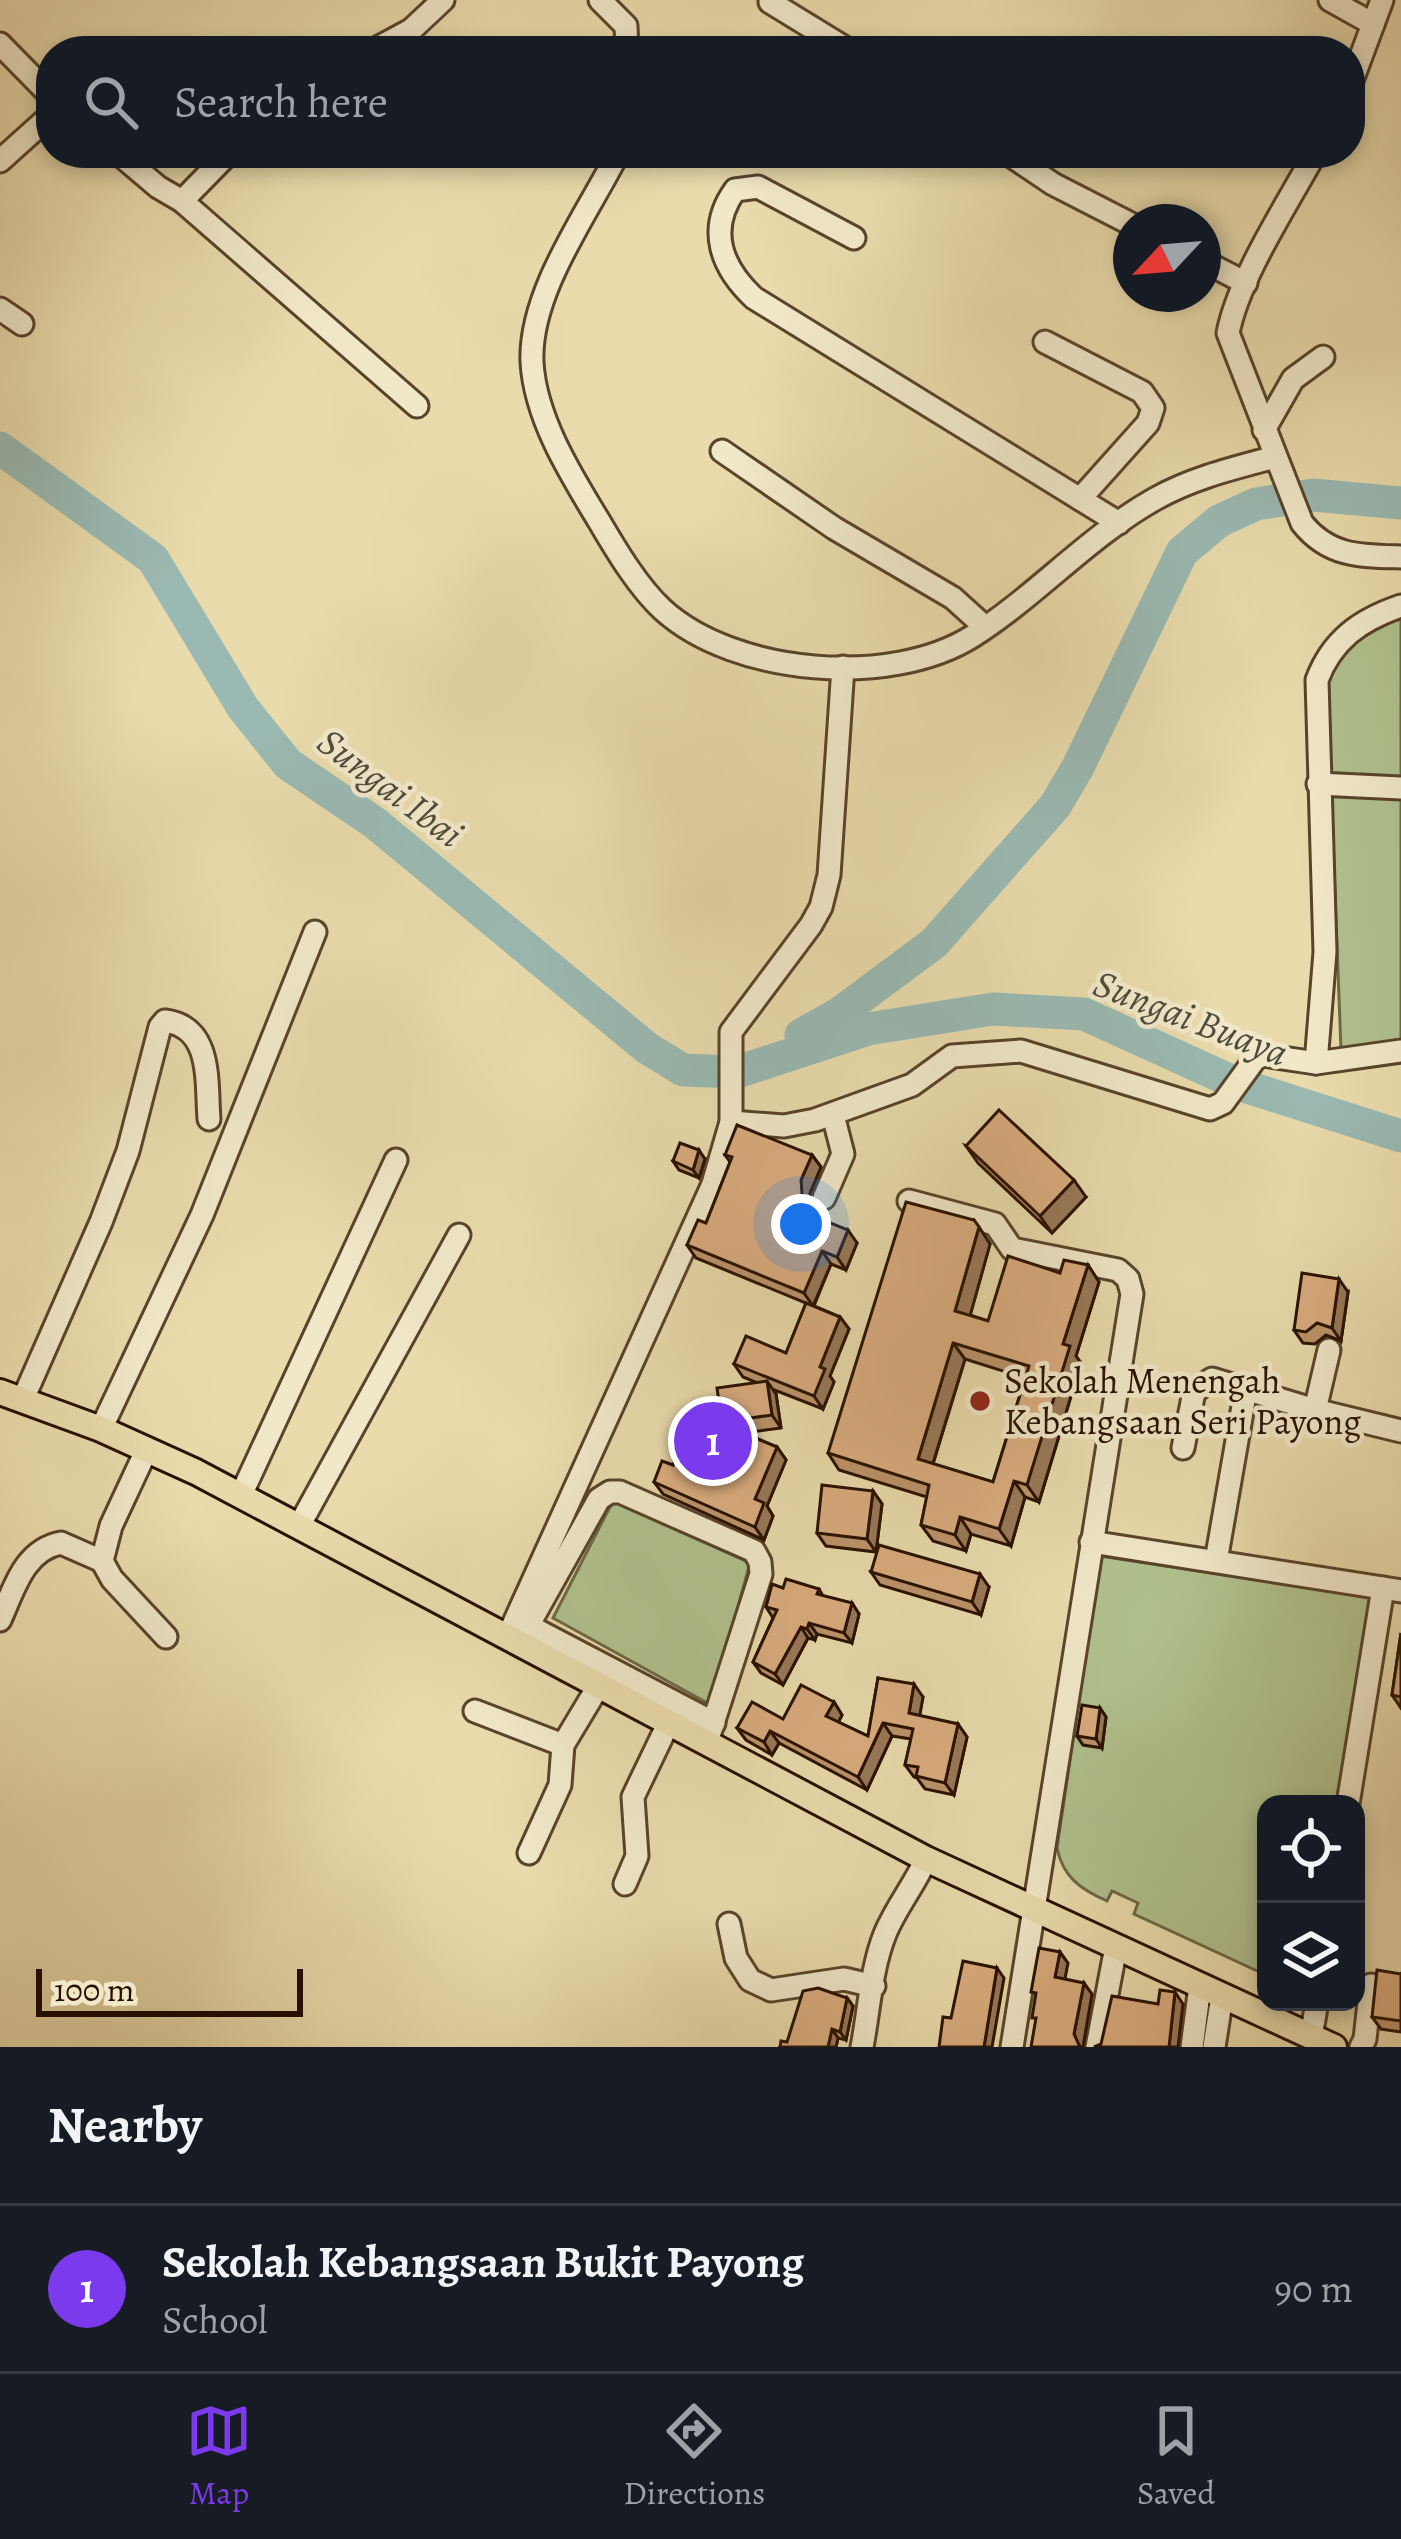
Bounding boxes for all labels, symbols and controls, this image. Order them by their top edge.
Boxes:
search box [36,36,1365,168]
icon: search [78,69,144,135]
text: Search here [174,71,388,133]
north arrow [1113,204,1221,312]
water label: Sungai Ibai [307,715,474,860]
water label: Sungai Buaya [1086,956,1296,1079]
your location [771,1194,831,1254]
place label: Sekolah Menengah Kebangsaan Seri Payong [1004,1356,1361,1446]
marker: Sekolah Menengah Kebangsaan Seri Payong [967,1388,993,1414]
pin: 1 [674,1396,752,1486]
map controls [1257,1795,1365,2011]
button: locate [1257,1795,1365,1903]
button: layers [1257,1903,1365,2011]
scale bar [36,1963,303,2016]
text: 100 m [54,1967,134,2012]
text: Nearby [48,2090,202,2160]
text: Sekolah Kebangsaan Bukit Payong [162,2231,804,2293]
text: 1 [80,2262,94,2315]
text: 90 m [1274,2262,1353,2315]
text: School [162,2293,268,2346]
tab: Map [186,2398,252,2515]
tab: Directions [624,2398,765,2515]
tab: Saved [1137,2398,1215,2515]

